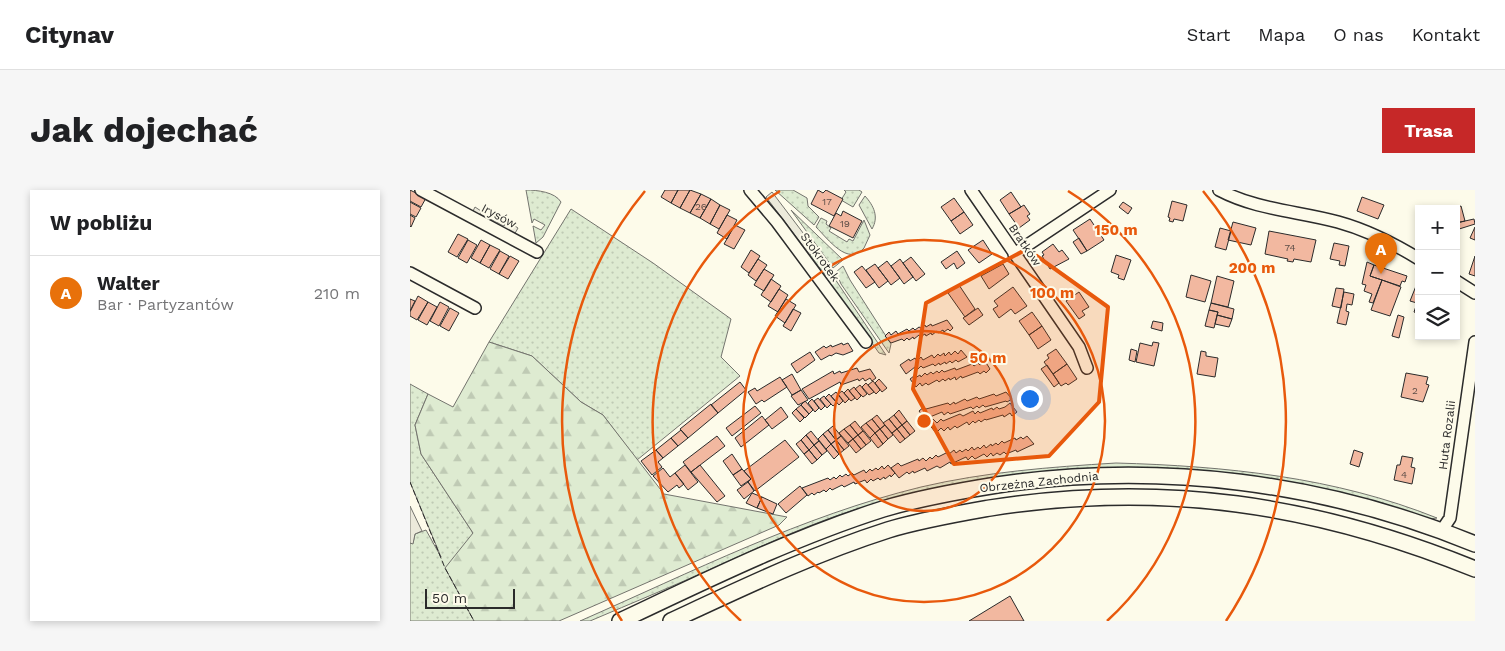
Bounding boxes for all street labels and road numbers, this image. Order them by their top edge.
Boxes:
street label: Irysów [479,201,519,231]
street label: Bratków [1006,221,1044,269]
street label: Stokrotek [798,230,843,284]
street label: Huta Rozalii [1436,399,1458,471]
street label: Obrzeżna Zachodnia [979,469,1099,495]

